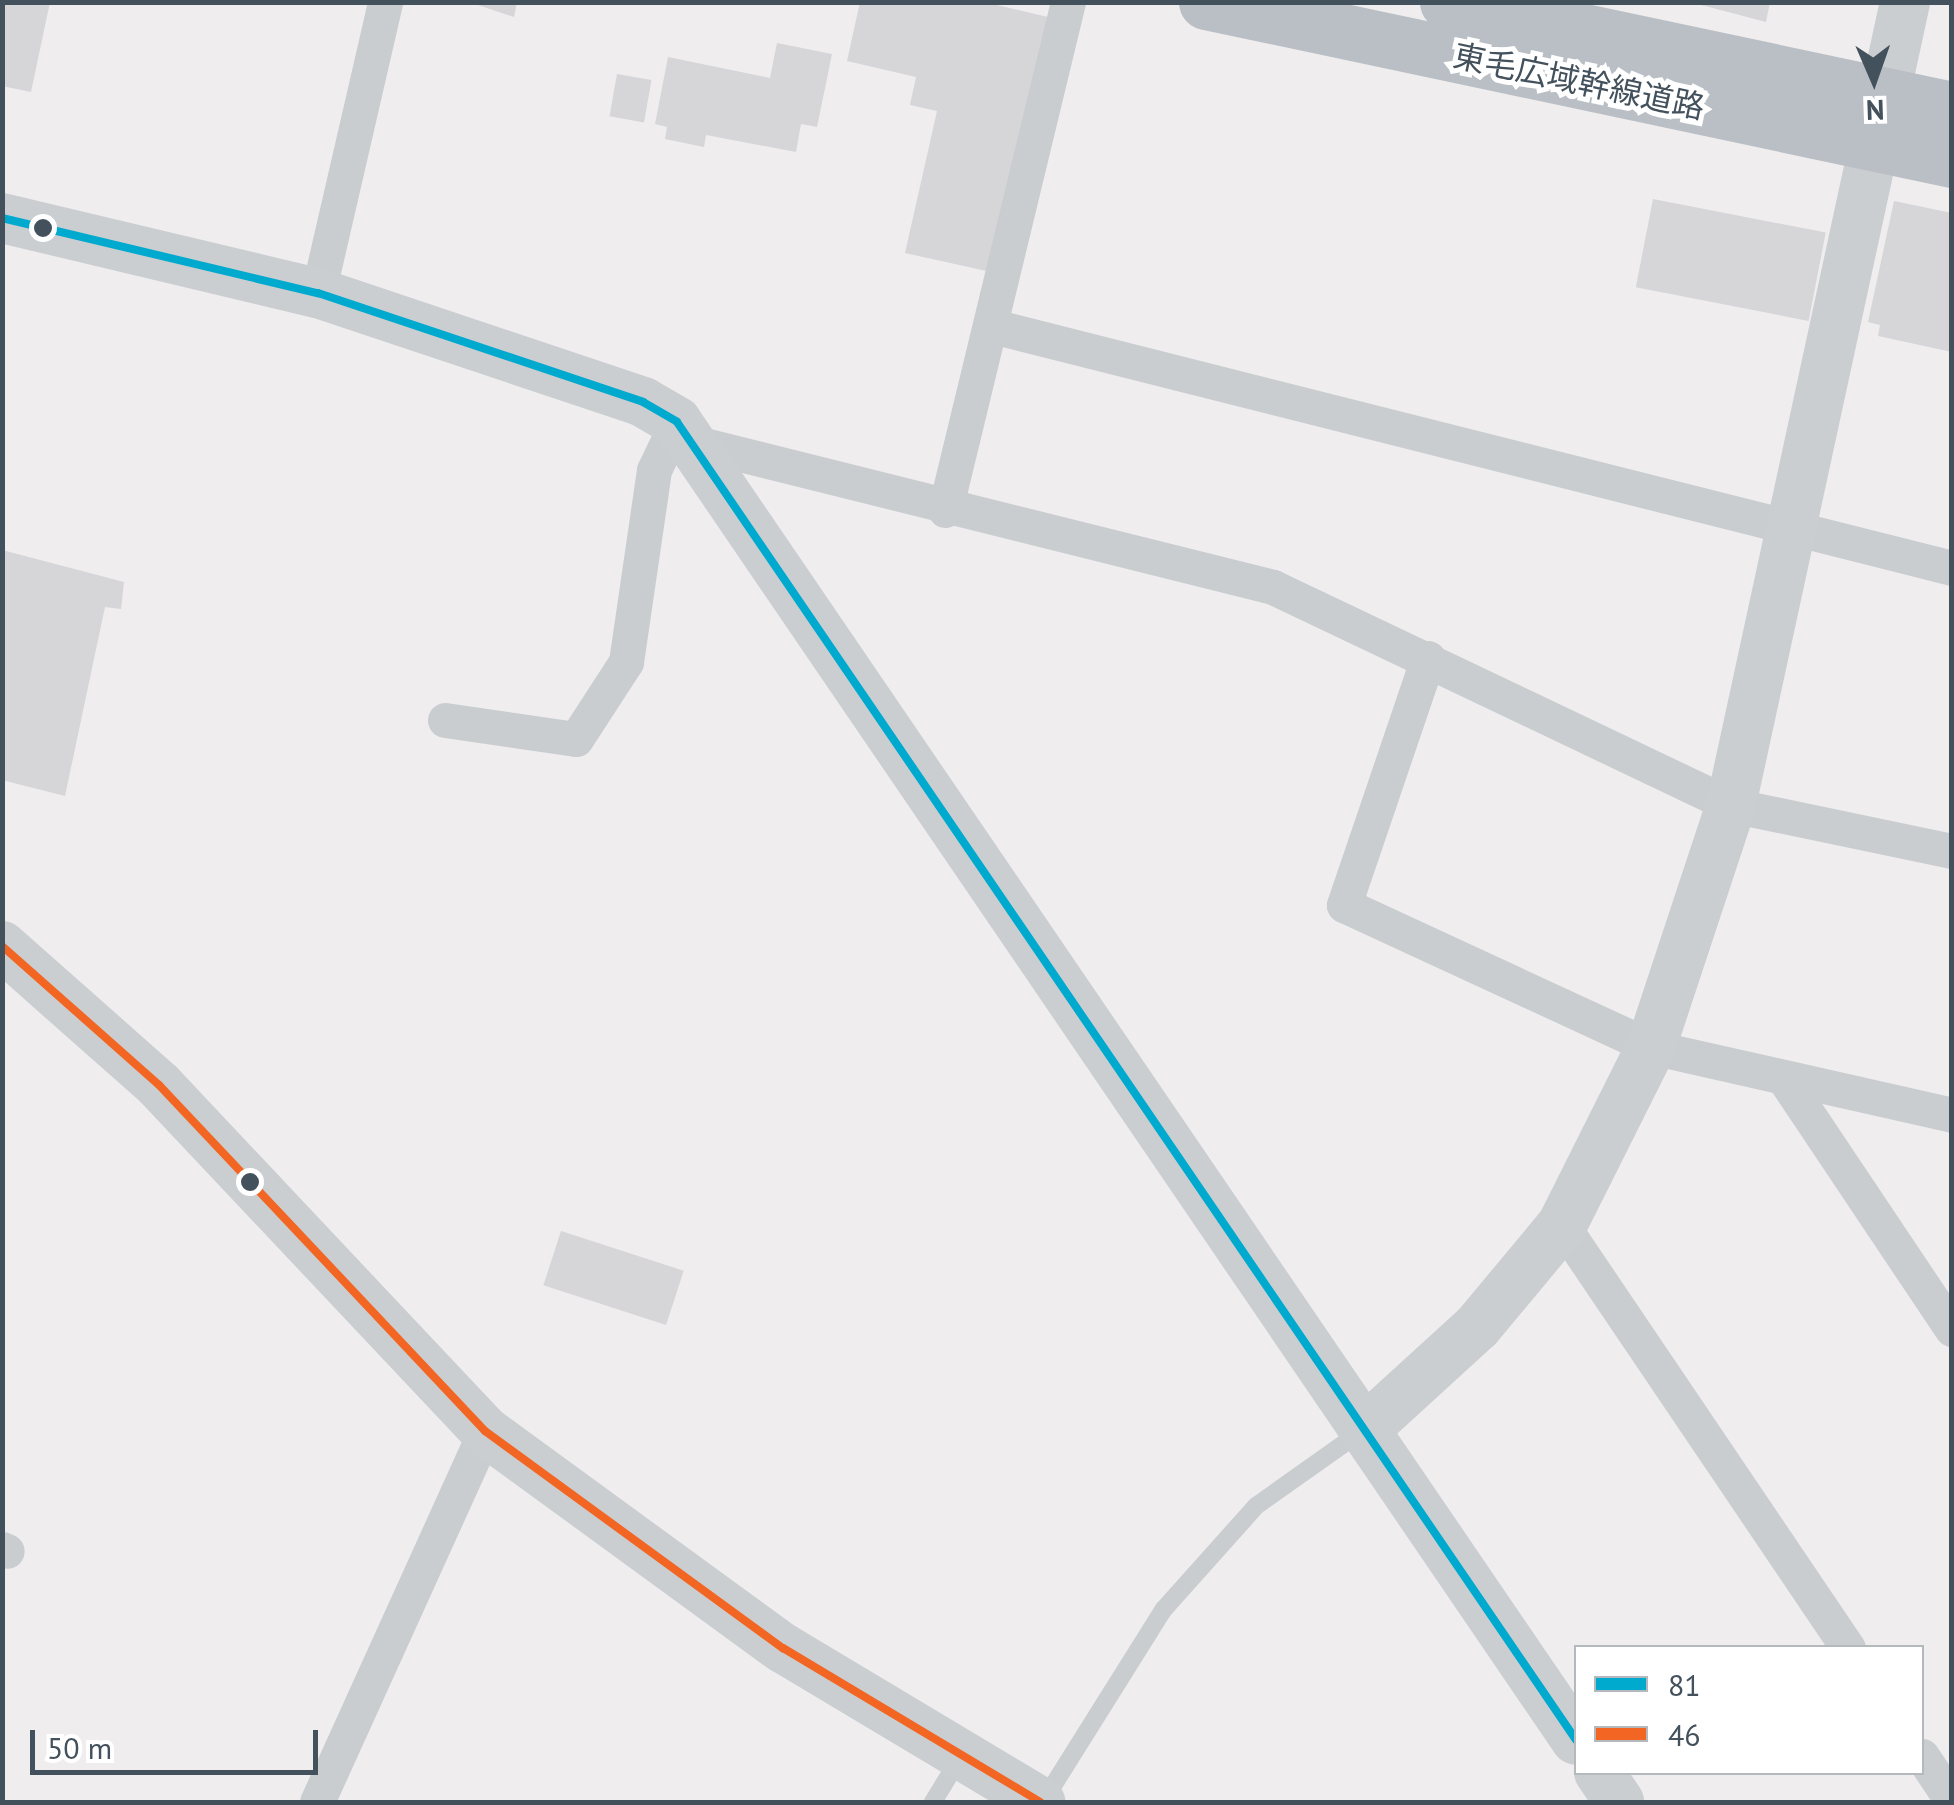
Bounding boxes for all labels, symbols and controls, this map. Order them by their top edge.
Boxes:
north arrow [1824,30,1924,130]
street label: 東毛広域幹線道路 [1450,36,1708,126]
text: N [1865,92,1885,129]
unlabelled marker [33,218,53,238]
unlabelled marker [240,1172,260,1192]
legend [1574,1645,1924,1775]
text: 81 [1668,1665,1701,1704]
scale bar [35,1710,322,1772]
text: 46 [1668,1715,1701,1754]
text: 50 m [47,1728,112,1767]

